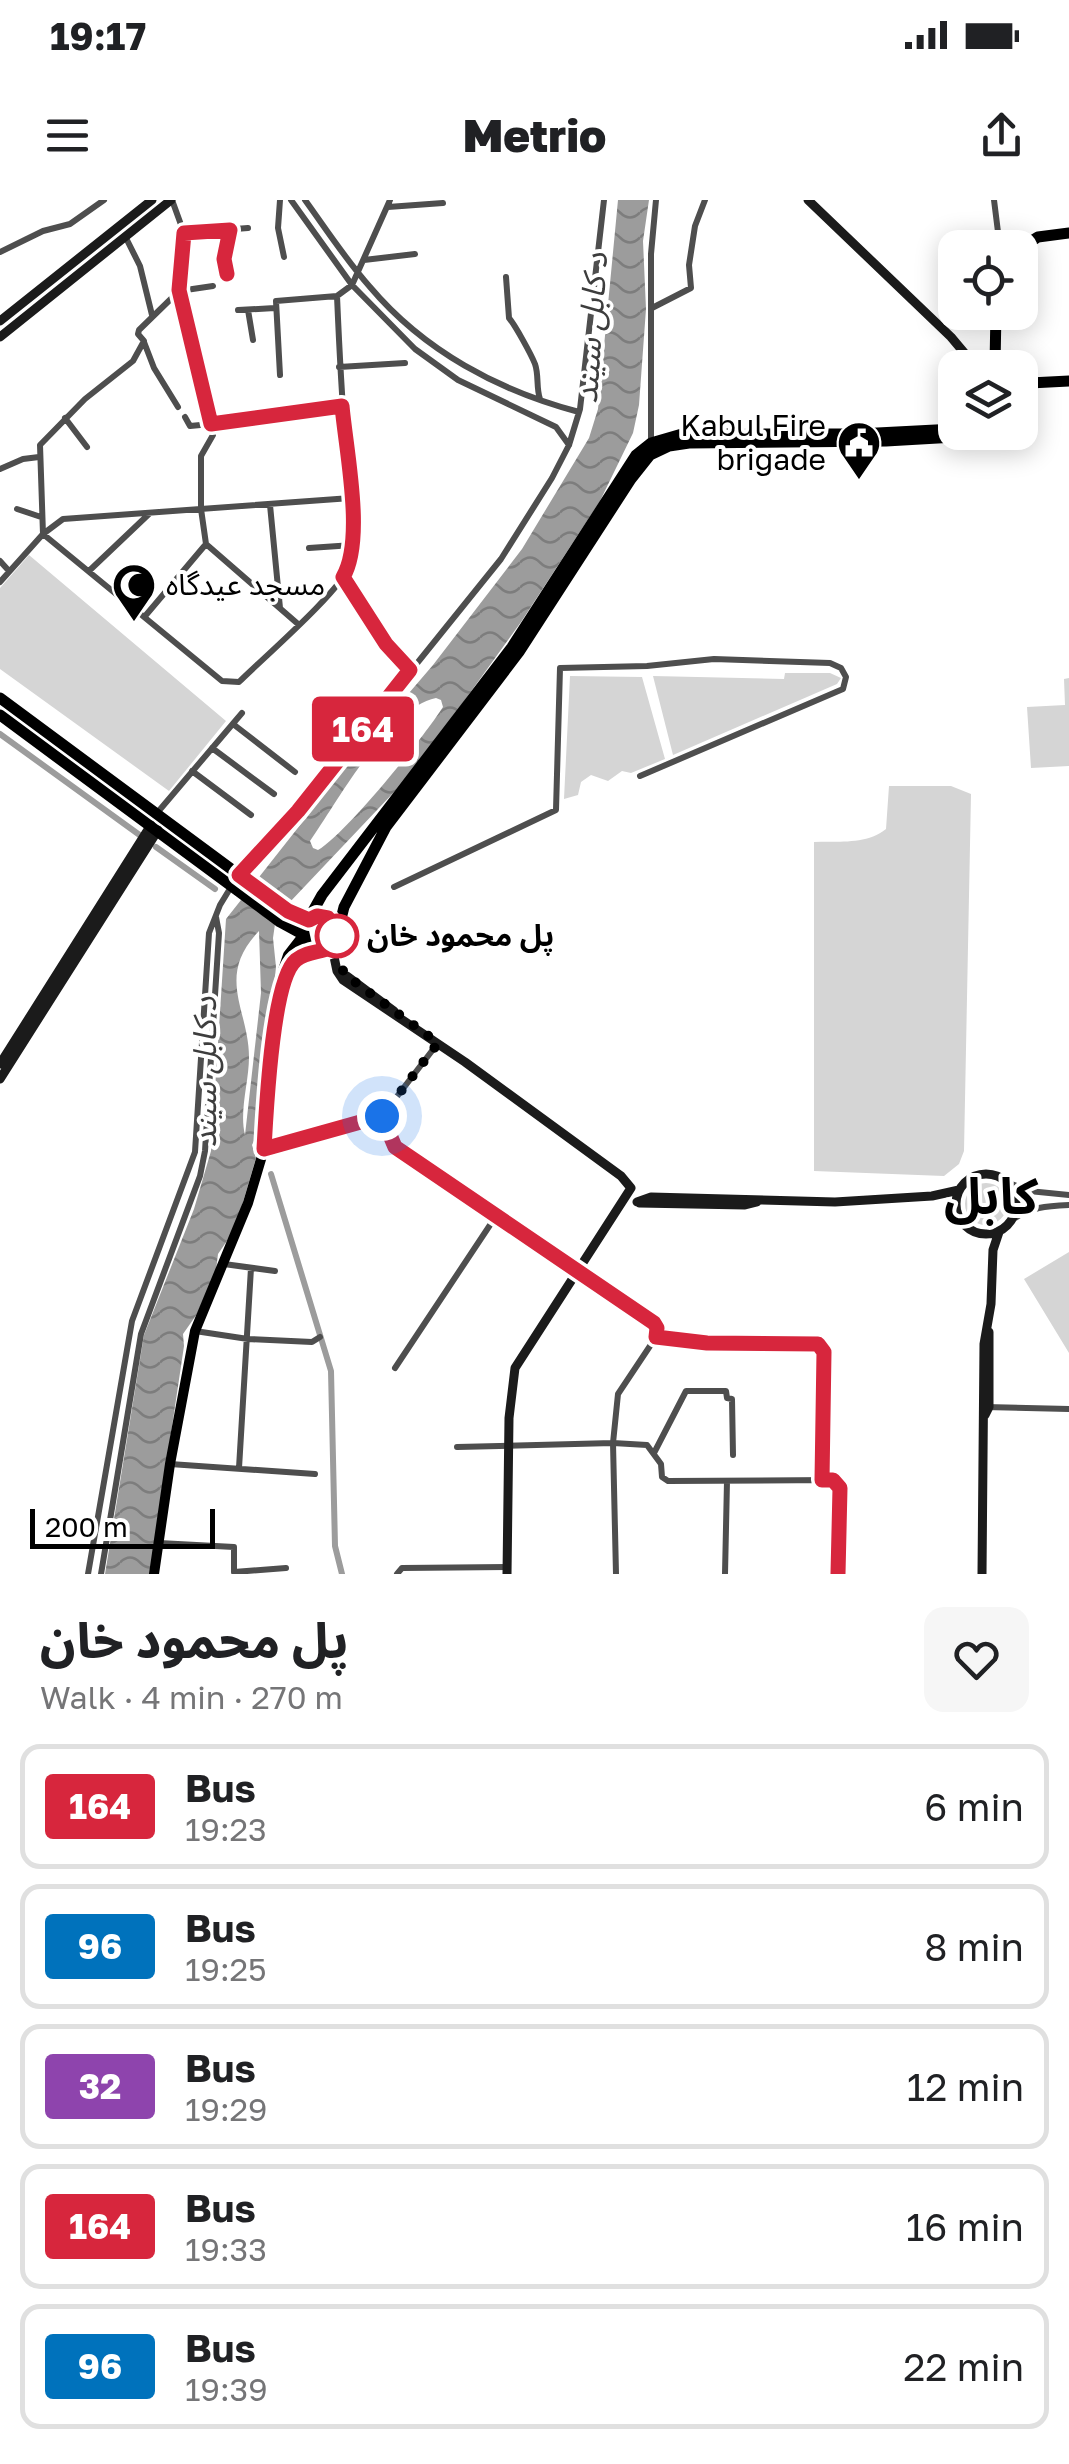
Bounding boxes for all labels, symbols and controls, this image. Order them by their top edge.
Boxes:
text: 19:17 [50,13,146,58]
icon: menu [40,108,95,163]
text: Metrio [463,108,606,162]
icon: share [974,108,1029,163]
map controls [938,230,1038,450]
button: locate [938,230,1038,330]
water label: د کابل سيند [566,251,615,405]
button: layers [938,350,1038,450]
place label: Kabul Fire brigade [680,407,826,477]
public building icon: Kabul Fire brigade [836,420,882,481]
mosque icon: مسجد عیدگاه [111,562,157,623]
place label: مسجد عیدگاه [166,566,325,602]
line badge: 164 [306,696,420,762]
text: 164 [332,708,394,750]
marker: پل محمود خان [316,915,358,957]
place label: پل محمود خان [367,917,554,956]
water label: د کابل سيند [185,996,224,1147]
your location [357,1091,407,1141]
district label: کابل [944,1165,1039,1226]
scale bar [30,1504,215,1548]
text: 200 m [45,1510,128,1543]
button: heart [924,1607,1029,1712]
text: پل محمود خان [40,1611,349,1669]
text: Walk · 4 min · 270 m [40,1678,343,1716]
text: Bus [185,1765,256,1810]
text: 6 min [924,1784,1024,1829]
text: 164 [69,1785,131,1827]
text: 19:23 [185,1810,267,1848]
text: Bus [185,1905,256,1950]
text: 8 min [924,1924,1024,1969]
text: 96 [78,1925,122,1967]
text: 19:25 [185,1950,267,1988]
text: Bus [185,2045,256,2090]
text: 12 min [907,2064,1024,2109]
text: 32 [79,2065,121,2107]
text: 19:29 [185,2090,267,2128]
text: Bus [185,2185,256,2230]
text: 16 min [906,2204,1024,2249]
text: 164 [69,2205,131,2247]
text: 19:33 [185,2230,267,2268]
text: Bus [185,2325,256,2370]
text: 22 min [903,2344,1024,2389]
text: 96 [78,2345,122,2387]
text: 19:39 [185,2370,268,2408]

